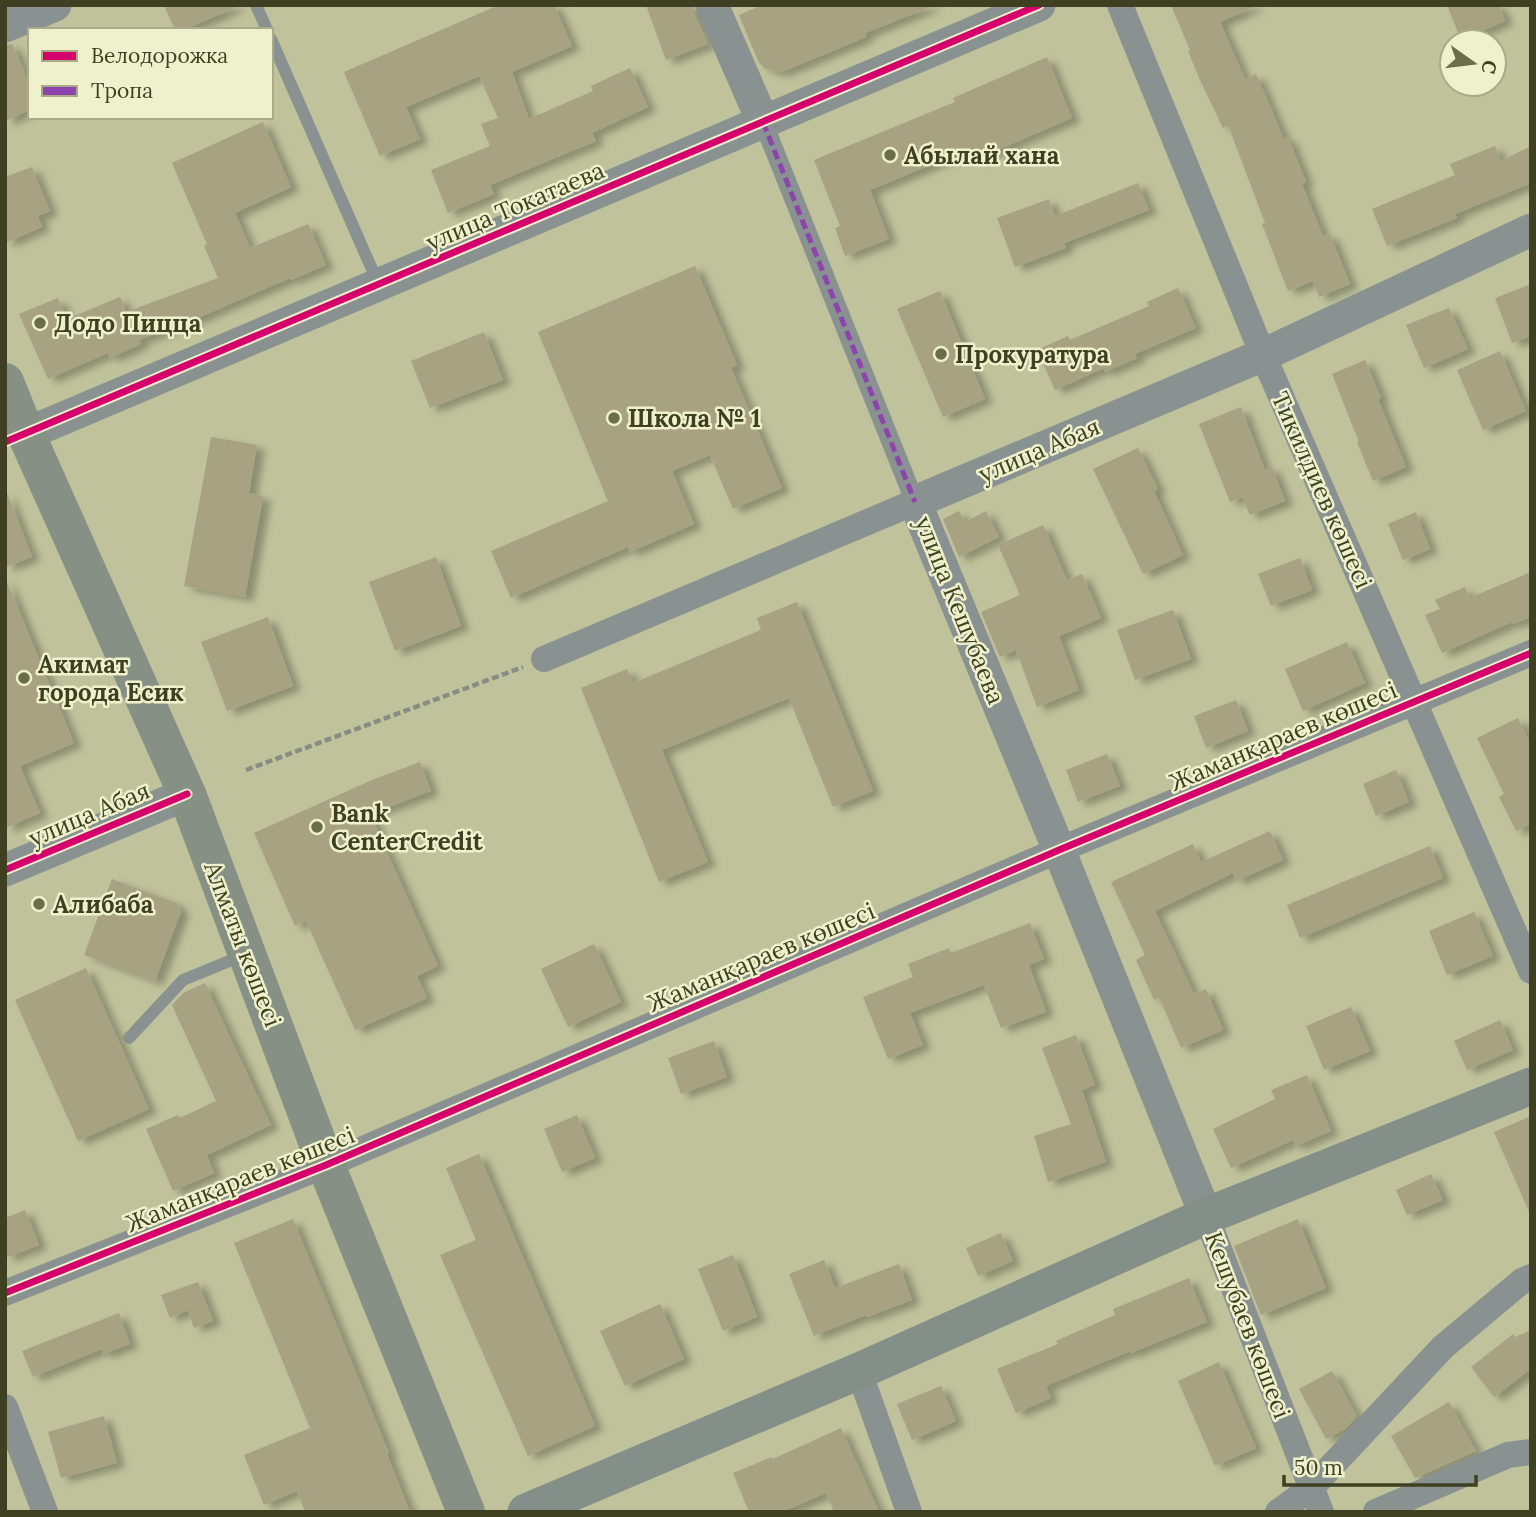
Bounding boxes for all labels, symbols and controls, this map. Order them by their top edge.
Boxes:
legend [28,28,273,119]
north arrow [1438,28,1508,98]
text: Велодорожка [91,42,228,69]
text: С [1476,58,1503,76]
text: Тропа [91,77,153,104]
place label: Абылай хана [904,140,1060,171]
marker: Абылай хана [882,147,898,163]
street label: улица Токатаева [421,154,609,258]
place label: Додо Пицца [54,308,202,339]
marker: Додо Пицца [32,315,48,331]
place label: Прокуратура [955,339,1110,370]
marker: Прокуратура [933,346,949,362]
street label: Тикилдиев көшесі [1265,387,1379,593]
place label: Школа № 1 [628,403,761,434]
marker: Школа № 1 [606,410,622,426]
street label: улица Абая [974,411,1104,489]
street label: улица Кешубаева [908,511,1012,709]
place label: Акимат города Есик [38,649,184,708]
marker: Акимат города Есик [16,670,32,686]
street label: Жаманқараев көшесі [1165,674,1401,798]
street label: улица Абая [24,775,154,853]
place label: Bank CenterCredit [331,798,484,857]
marker: Bank CenterCredit [309,819,325,835]
street label: Алматы көшесі [197,856,289,1031]
place label: Алибаба [53,889,154,920]
street label: Жаманқараев көшесі [643,895,879,1019]
marker: Алибаба [31,896,47,912]
street label: Жаманқараев көшесі [121,1119,359,1239]
street label: Кешубаев көшесі [1198,1227,1298,1423]
scale bar [1284,1444,1476,1488]
text: 50 m [1294,1454,1343,1481]

